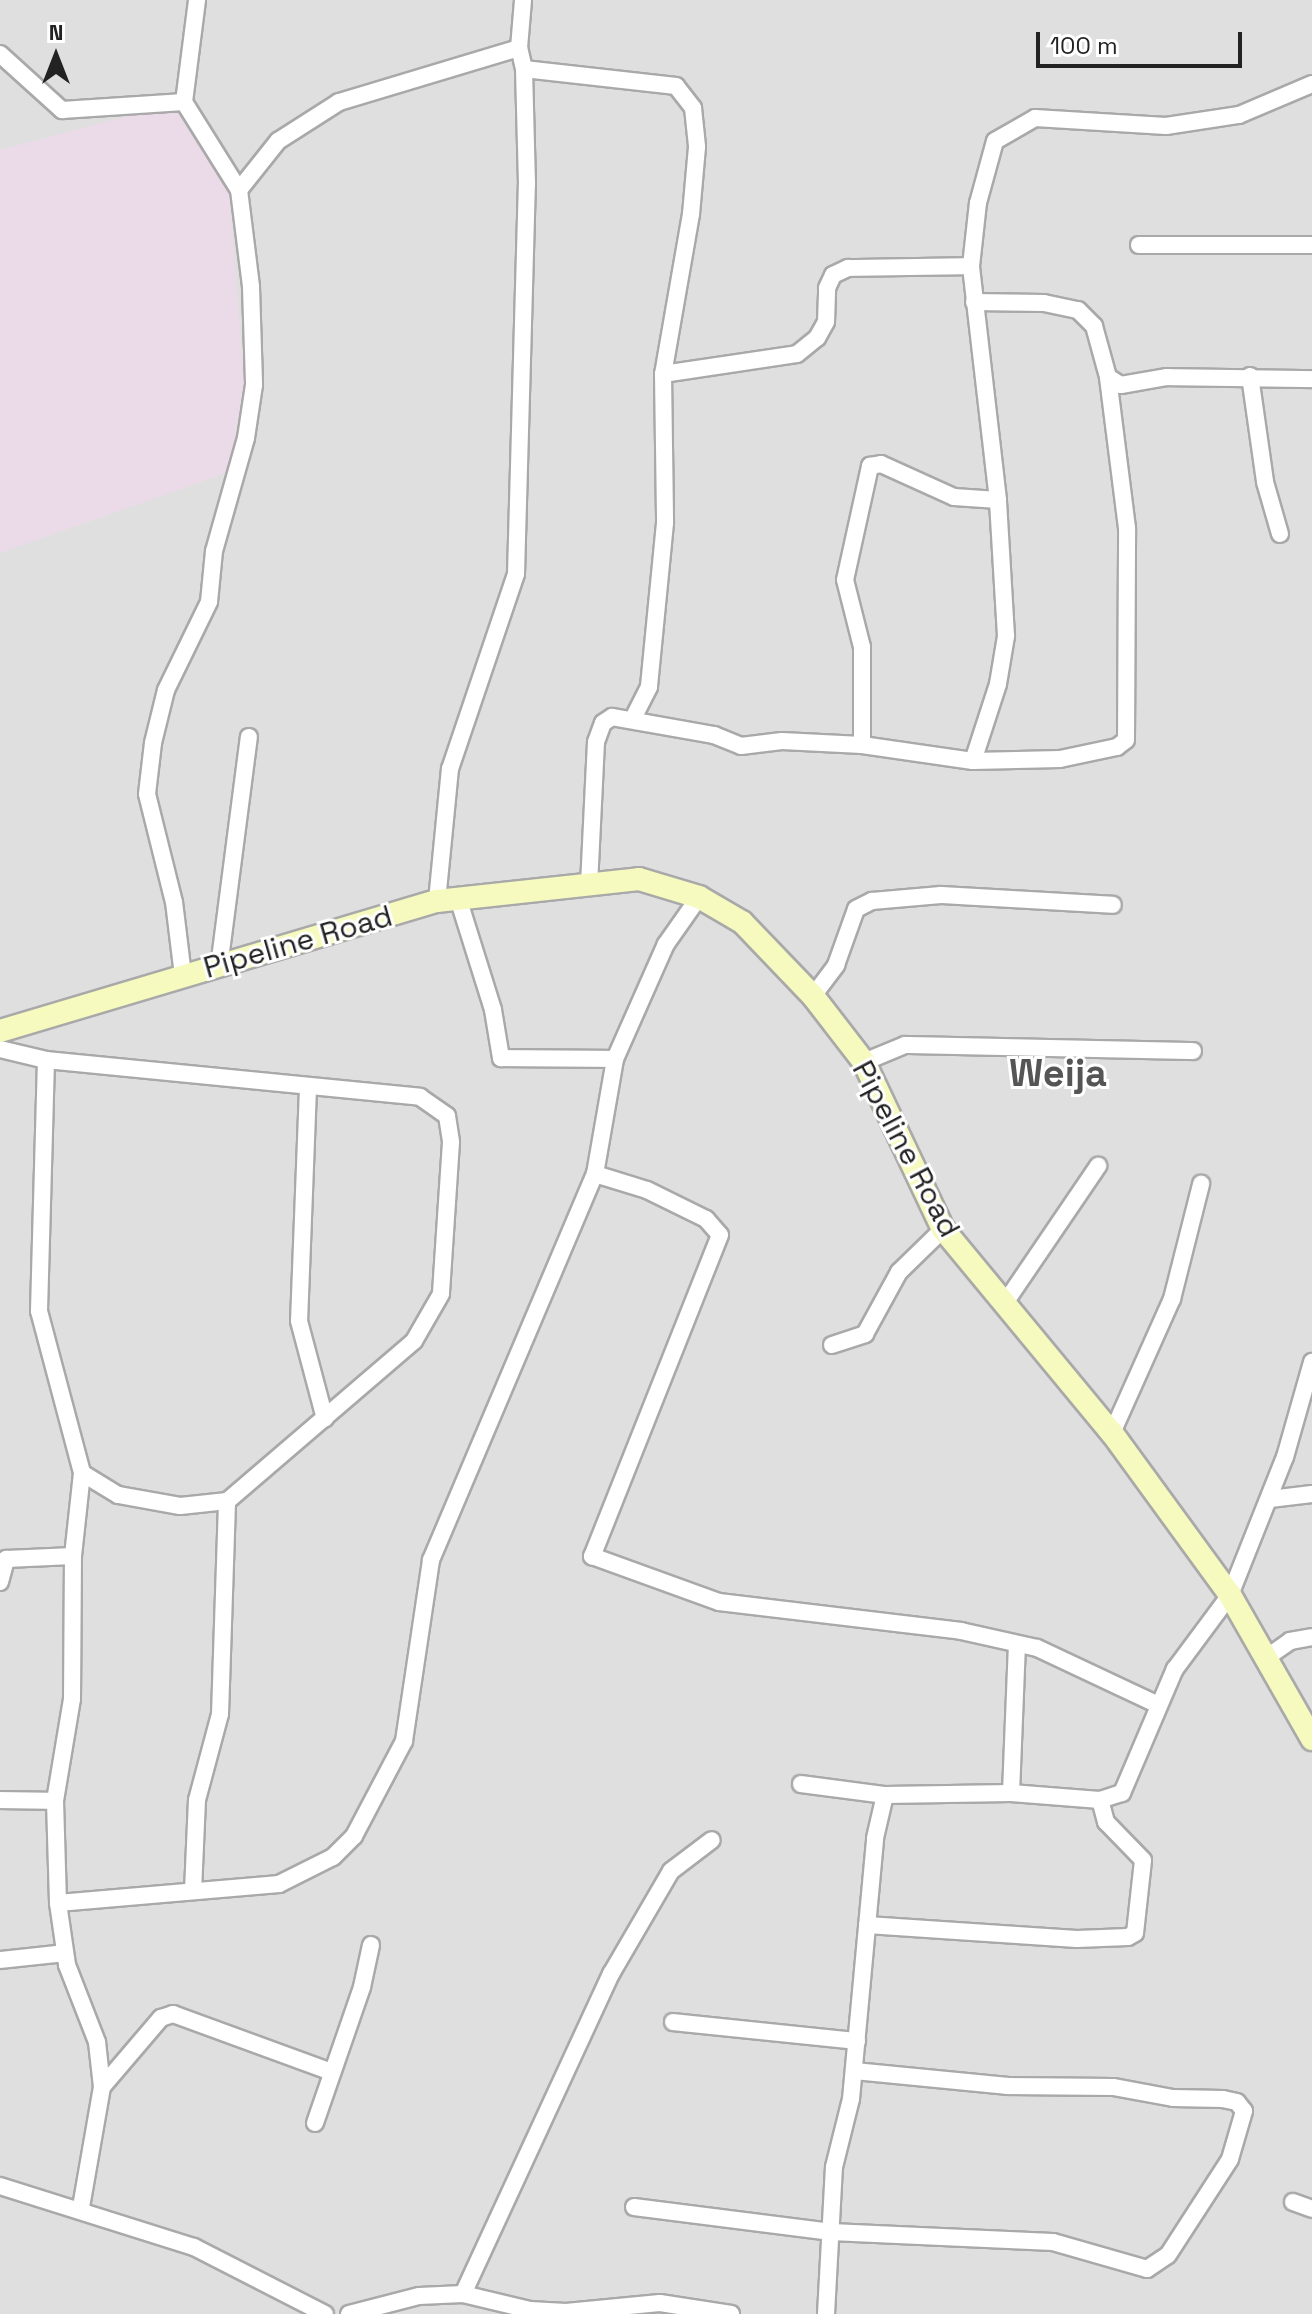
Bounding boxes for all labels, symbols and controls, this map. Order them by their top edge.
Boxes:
north arrow [16,16,96,96]
scale bar [1040,16,1246,66]
text: N [49,18,63,46]
text: 100 m [1050,30,1118,61]
street label: Pipeline Road [199,898,397,986]
district label: Weija [1009,1051,1107,1097]
street label: Pipeline Road [844,1055,968,1243]

